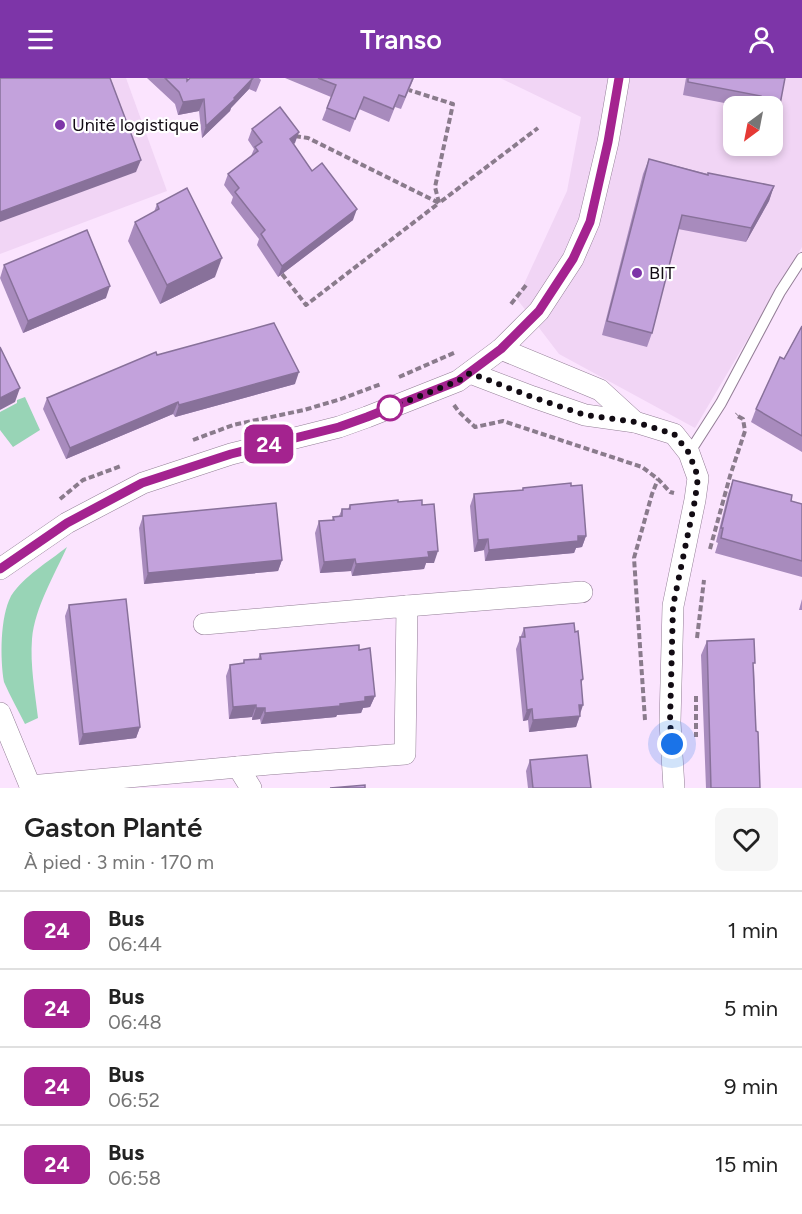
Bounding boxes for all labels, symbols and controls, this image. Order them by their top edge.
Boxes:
icon: menu [24,23,57,56]
text: Transo [360,23,442,56]
icon: person [745,23,778,56]
north arrow [723,96,783,156]
map controls [723,96,783,156]
place label: Unité logistique [72,114,199,136]
marker: Unité logistique [53,118,67,132]
place label: BIT [649,262,675,284]
marker: BIT [630,266,644,280]
unlabelled marker [377,395,403,421]
line badge: 24 [242,424,296,464]
text: 24 [256,432,282,457]
your location [657,729,687,759]
button: heart [715,808,778,871]
text: Gaston Planté [24,810,202,844]
text: À pied · 3 min · 170 m [24,850,214,874]
text: Bus [108,905,144,932]
text: 1 min [727,917,778,944]
text: 24 [44,918,70,943]
text: 06:44 [108,932,162,956]
text: Bus [108,983,144,1010]
text: 5 min [724,995,778,1022]
text: 24 [44,996,70,1021]
text: 06:48 [108,1010,162,1034]
text: Bus [108,1061,144,1088]
text: 9 min [724,1073,778,1100]
text: 24 [44,1074,70,1099]
text: 06:52 [108,1088,160,1112]
text: Bus [108,1139,144,1166]
text: 15 min [715,1151,778,1178]
text: 24 [44,1152,70,1177]
text: 06:58 [108,1166,161,1190]

